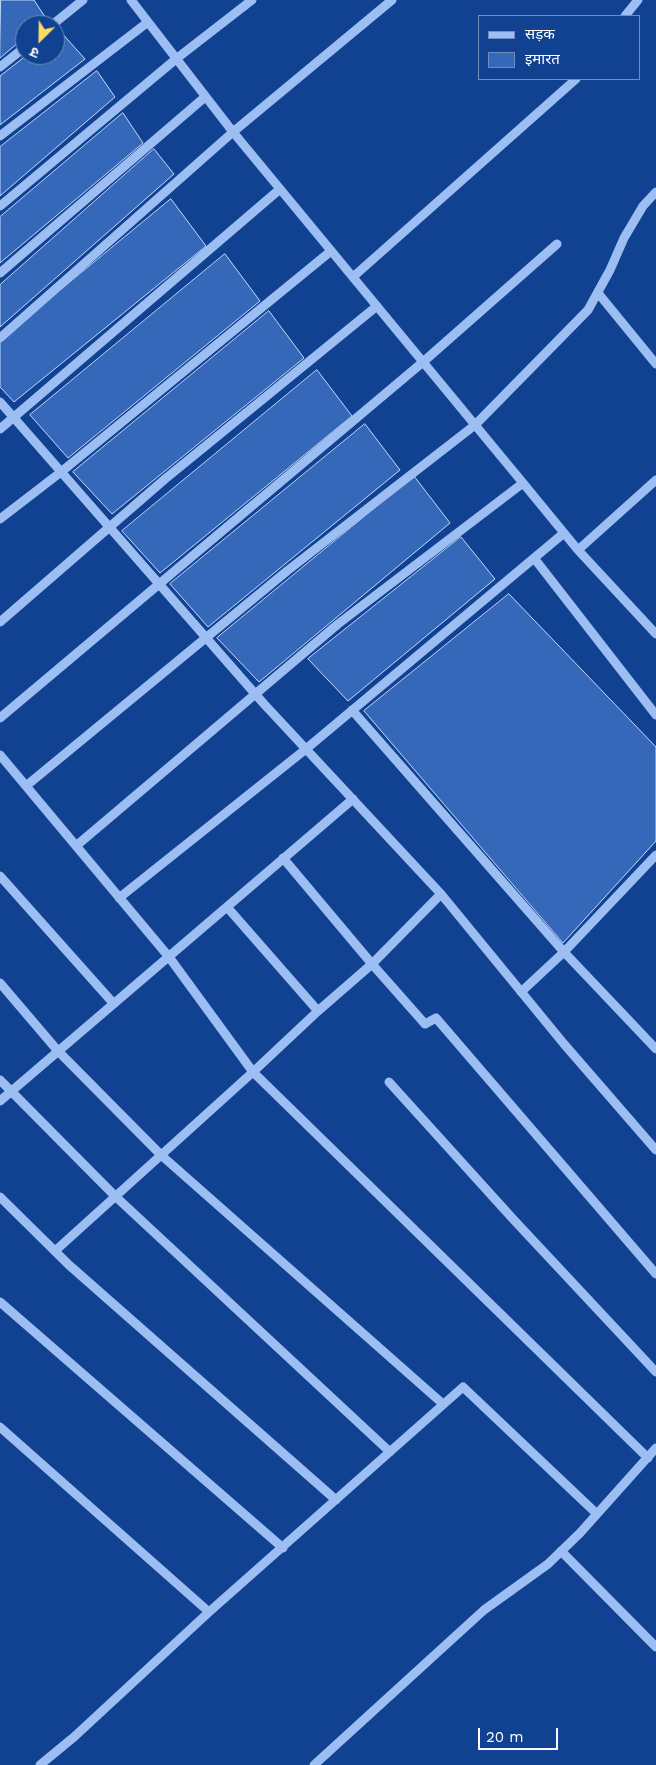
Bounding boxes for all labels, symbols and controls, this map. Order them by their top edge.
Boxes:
north arrow [15,15,65,65]
legend [478,15,641,80]
text: सड़क [525,25,555,43]
text: उ [28,44,41,62]
text: इमारत [525,50,560,68]
scale bar [481,1718,561,1750]
text: 20 m [486,1728,524,1746]

